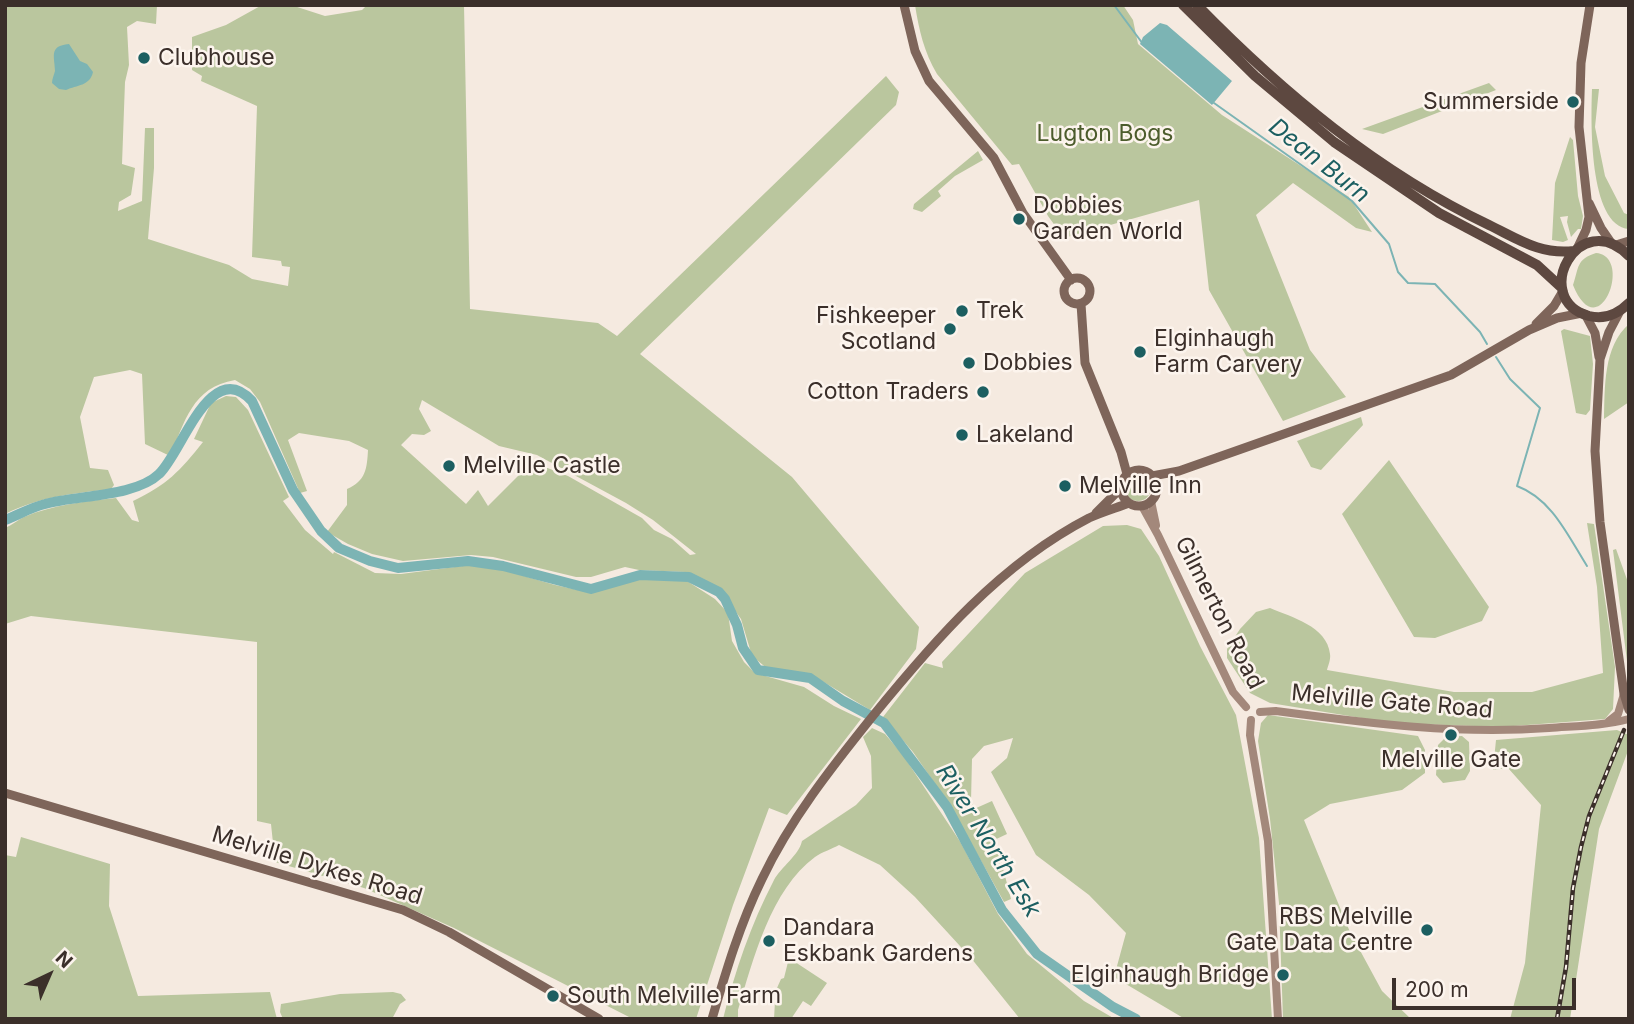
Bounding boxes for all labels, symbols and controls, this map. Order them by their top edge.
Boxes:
place label: Clubhouse [158,44,275,72]
marker: Clubhouse [136,50,152,66]
place label: Summerside [1423,88,1559,116]
marker: Summerside [1565,94,1581,110]
water label: Dean Burn [1263,113,1375,209]
park label: Lugton Bogs [1037,120,1173,148]
place label: Dobbies Garden World [1033,192,1183,246]
marker: Dobbies Garden World [1011,211,1027,227]
place label: Trek [976,297,1024,325]
place label: Fishkeeper Scotland [816,302,936,356]
marker: Trek [954,303,970,319]
marker: Fishkeeper Scotland [942,321,958,337]
place label: Elginhaugh Farm Carvery [1154,325,1302,379]
marker: Elginhaugh Farm Carvery [1132,344,1148,360]
place label: Dobbies [983,349,1073,377]
marker: Dobbies [961,355,977,371]
place label: Cotton Traders [807,378,969,406]
marker: Cotton Traders [975,384,991,400]
place label: Lakeland [976,421,1074,449]
marker: Lakeland [954,427,970,443]
place label: Melville Castle [463,452,621,480]
marker: Melville Castle [441,458,457,474]
place label: Melville Inn [1079,472,1202,500]
marker: Melville Inn [1057,478,1073,494]
street label: Gilmerton Road [1169,532,1269,694]
street label: Melville Gate Road [1290,679,1494,725]
marker: Melville Gate [1443,727,1459,743]
place label: Melville Gate [1381,746,1521,774]
water label: River North Esk [929,759,1047,923]
street label: Melville Dykes Road [208,821,426,911]
place label: RBS Melville Gate Data Centre [1226,903,1413,957]
place label: Dandara Eskbank Gardens [783,914,973,968]
marker: RBS Melville Gate Data Centre [1419,922,1435,938]
marker: Dandara Eskbank Gardens [761,933,777,949]
north arrow [14,940,84,1010]
text: N [51,946,77,973]
place label: Elginhaugh Bridge [1071,961,1269,989]
scale bar [1396,964,1580,1008]
marker: Elginhaugh Bridge [1275,967,1291,983]
text: 200 m [1405,977,1469,1002]
place label: South Melville Farm [567,982,781,1010]
marker: South Melville Farm [545,988,561,1004]

